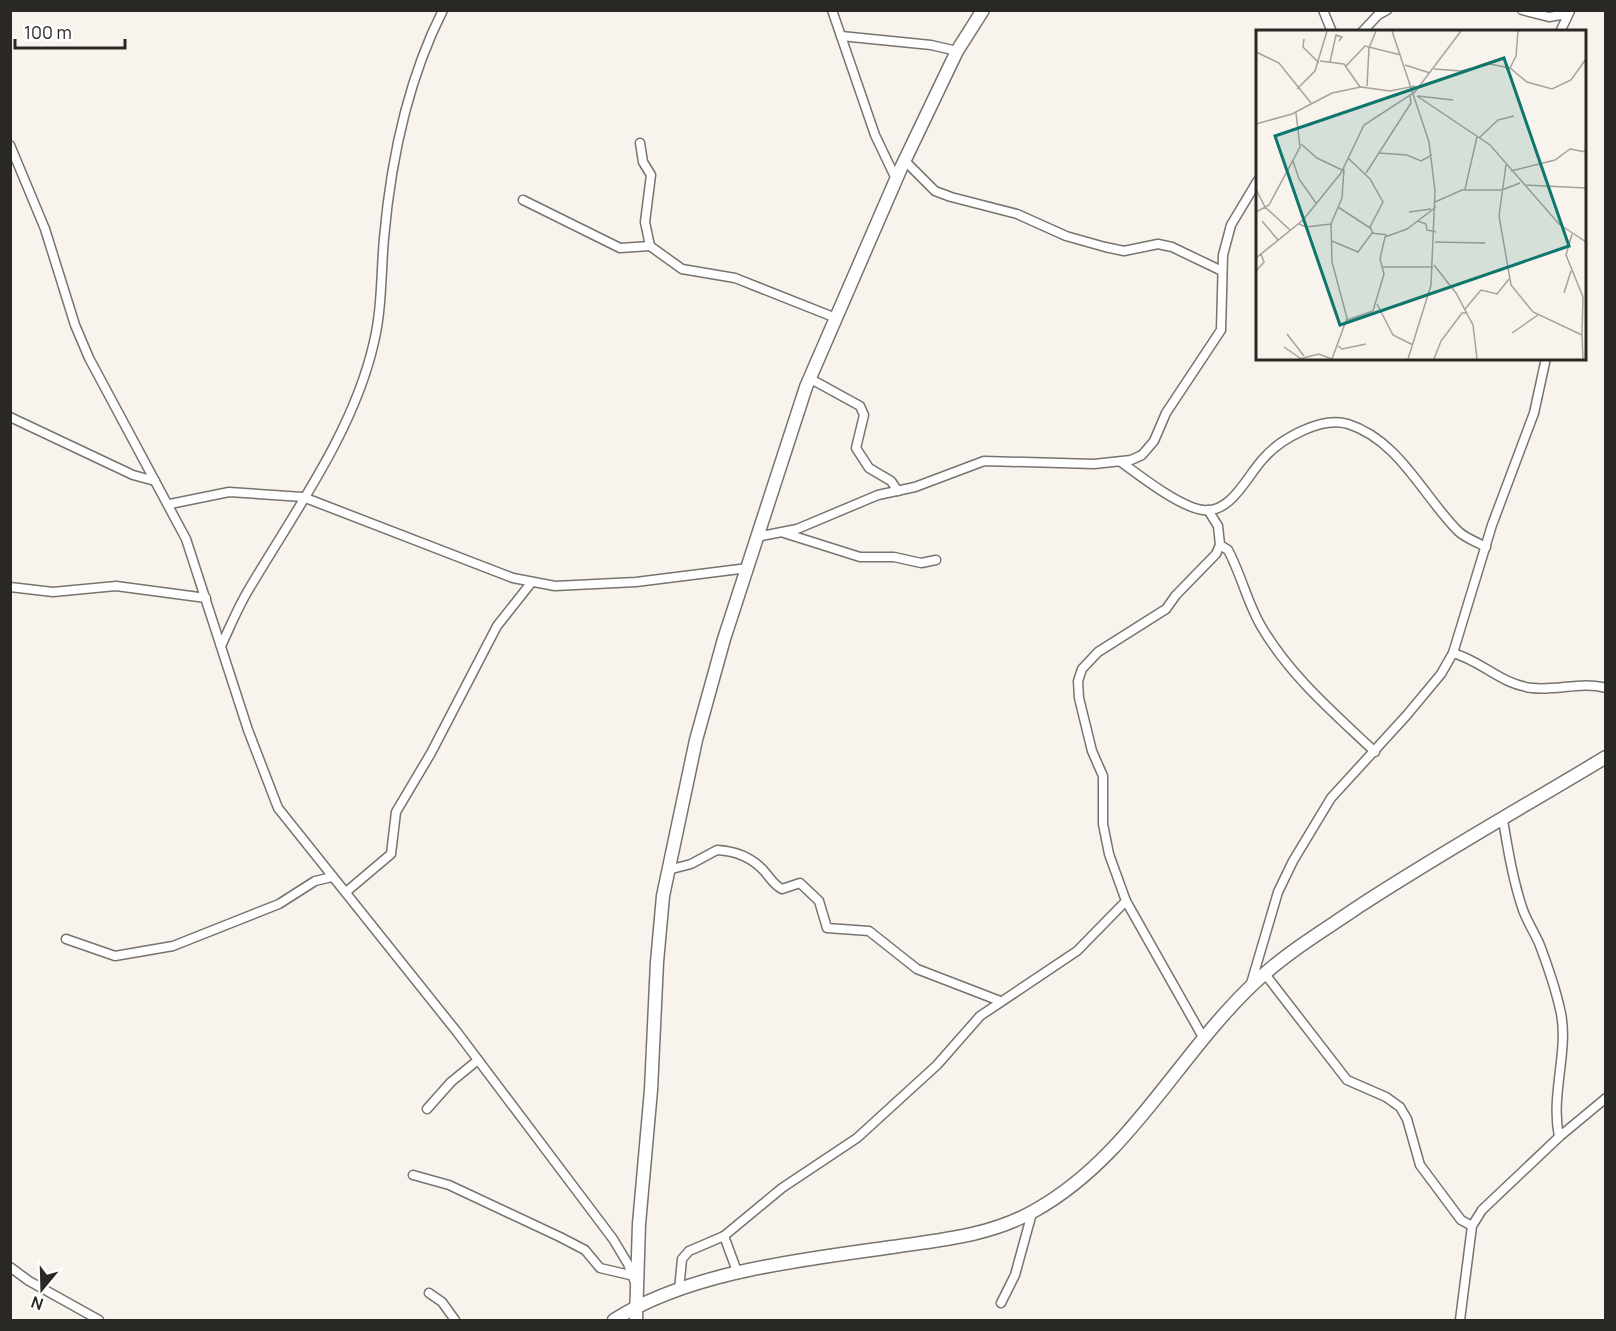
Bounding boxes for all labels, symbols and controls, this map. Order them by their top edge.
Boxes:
scale bar [15,12,124,50]
text: 100 m [24,20,72,44]
inset map [1256,30,1586,360]
north arrow [12,1259,72,1319]
text: N [28,1291,46,1315]

